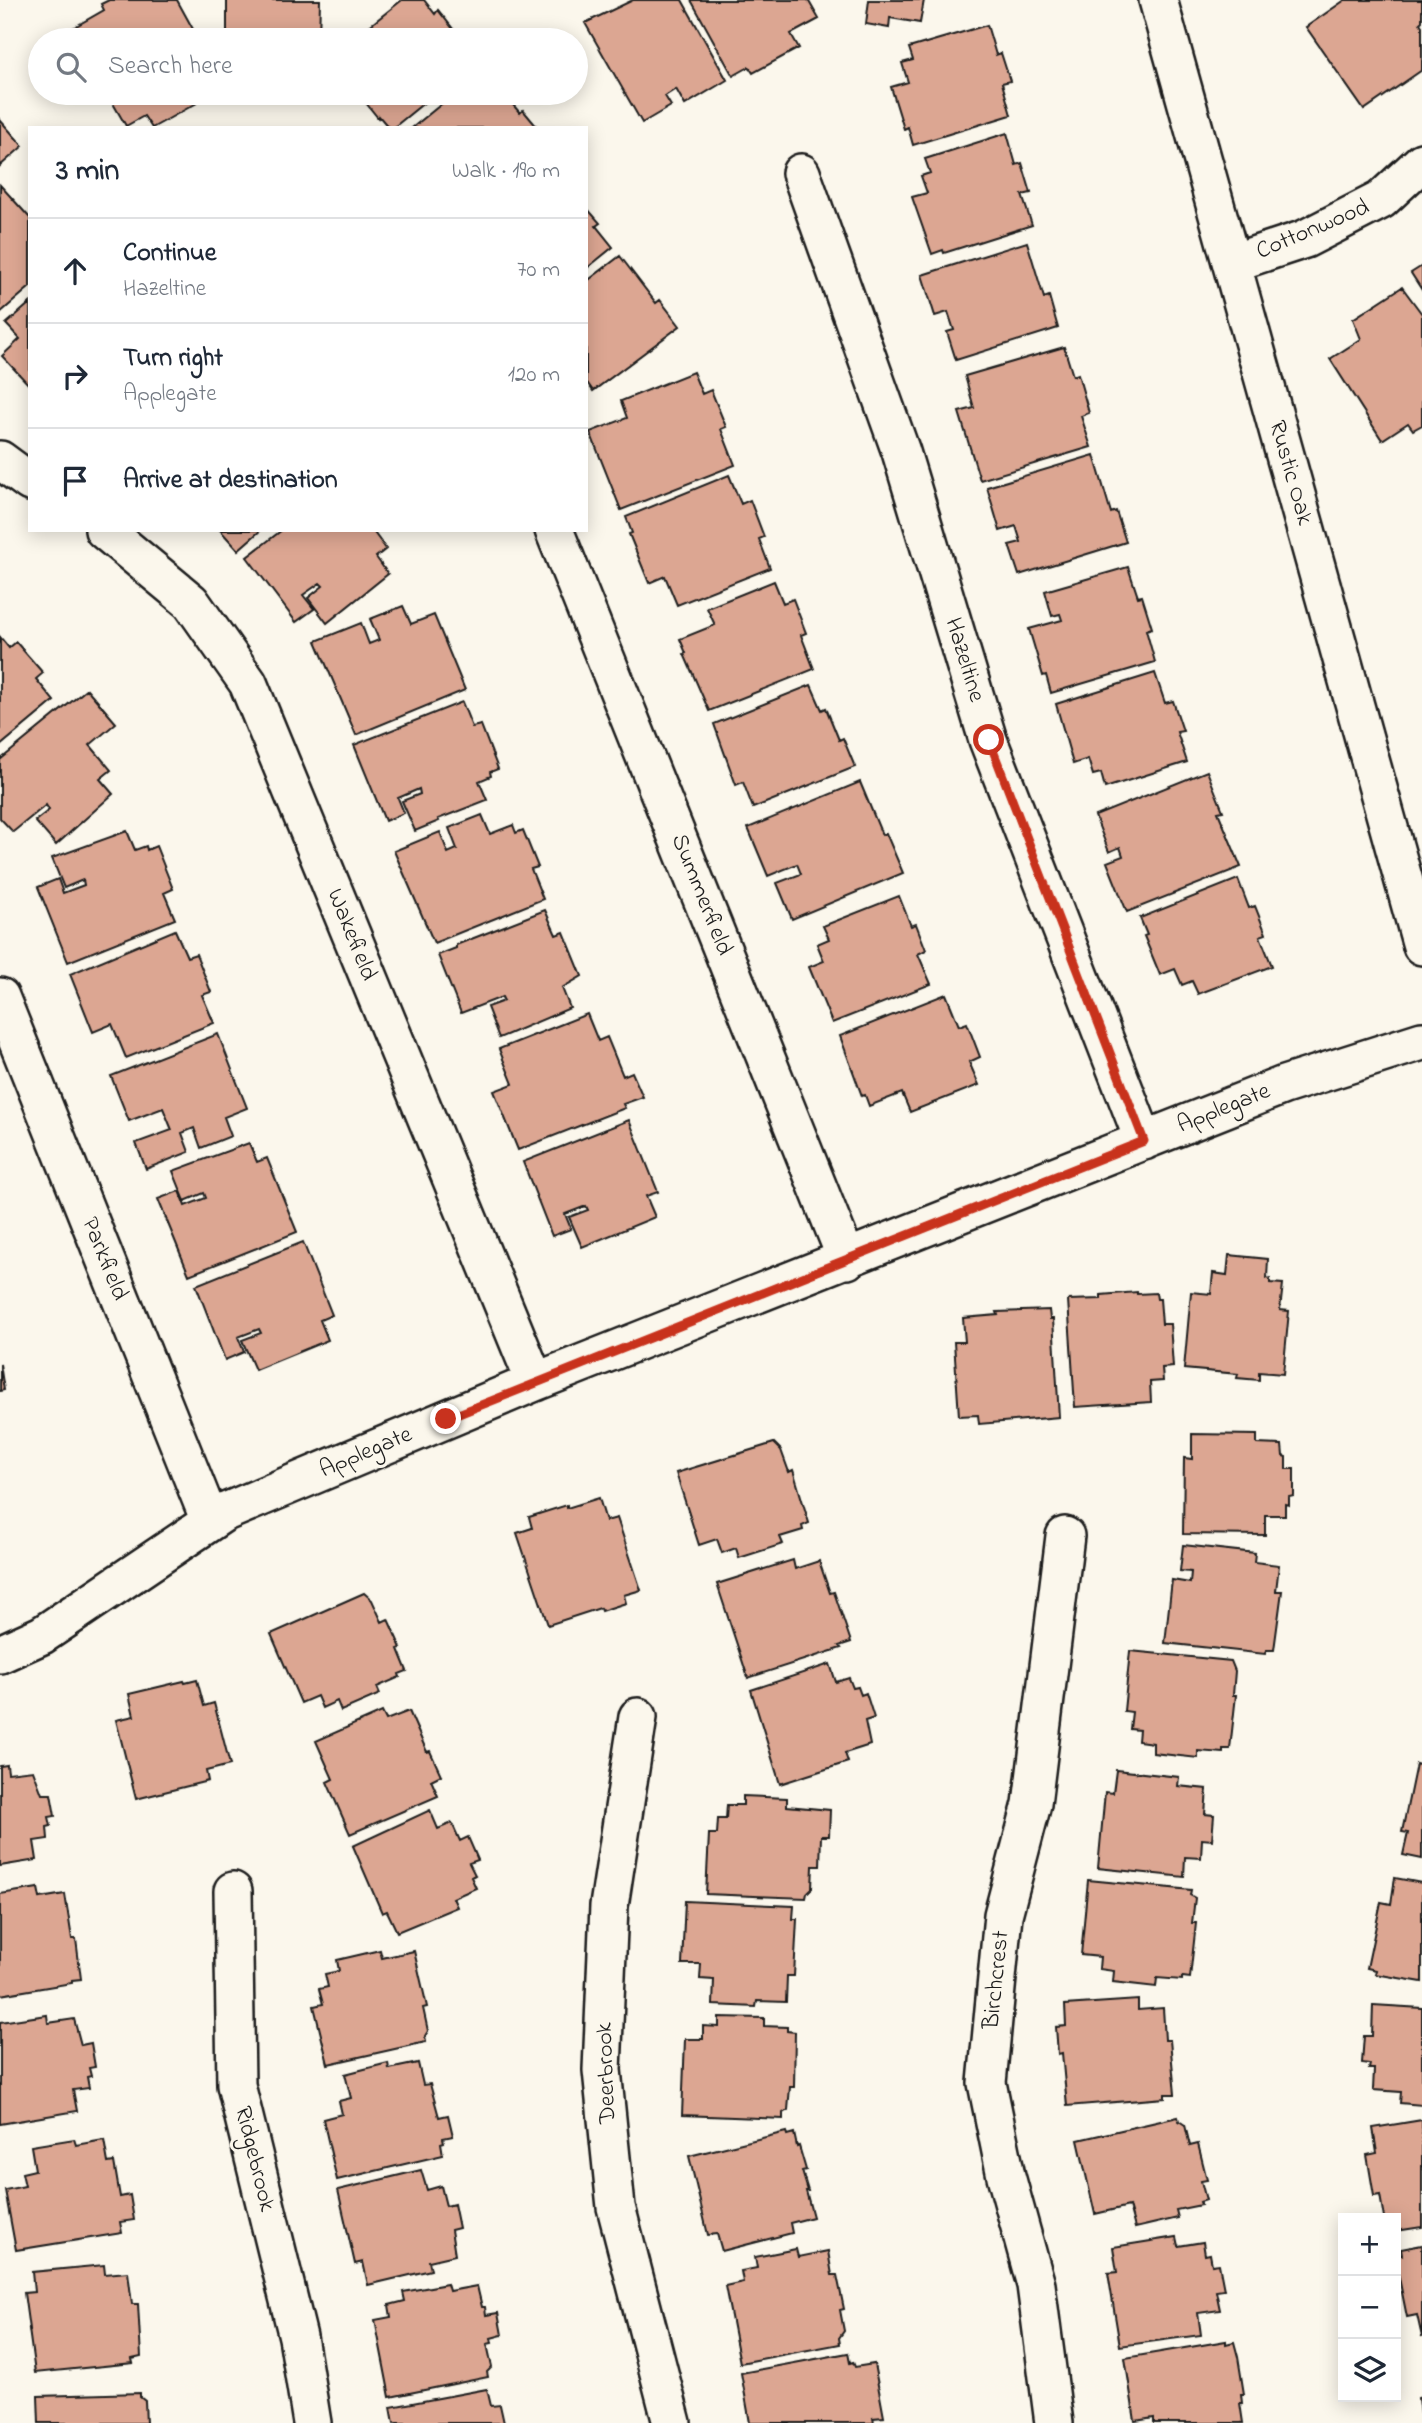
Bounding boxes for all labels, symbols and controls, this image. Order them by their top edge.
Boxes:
search box [28,28,588,105]
icon: search [52,48,90,86]
text: Search here [108,48,233,86]
text: 3 min [56,150,119,194]
text: Walk · 190 m [452,155,560,188]
street label: Cottonwood [1251,190,1376,270]
text: Continue [123,235,216,273]
icon: ahead [56,252,94,290]
text: 70 m [517,254,560,287]
text: Hazeltine [123,273,206,306]
text: Turn right [123,340,223,378]
icon: right [56,357,94,395]
text: 120 m [508,359,560,392]
text: Applegate [123,378,216,411]
street label: Rustic Oak [1258,417,1322,530]
icon: arrive [56,462,94,500]
text: Arrive at destination [123,462,338,500]
street label: Hazeltine [935,613,993,707]
route start [973,724,1004,755]
street label: Summerfield [661,829,741,961]
street label: Wakefield [317,884,385,987]
street label: Applegate [1172,1074,1276,1143]
street label: Parkfield [71,1212,137,1306]
route end [430,1403,461,1434]
street label: Applegate [314,1418,418,1488]
street label: Birchcrest [974,1929,1020,2032]
street label: Deerbrook [588,2021,626,2125]
street label: Ridgebrook [224,2103,284,2216]
map controls [1338,2213,1401,2402]
button: + [1338,2213,1401,2276]
button: − [1338,2276,1401,2339]
button: layers [1338,2339,1401,2402]

